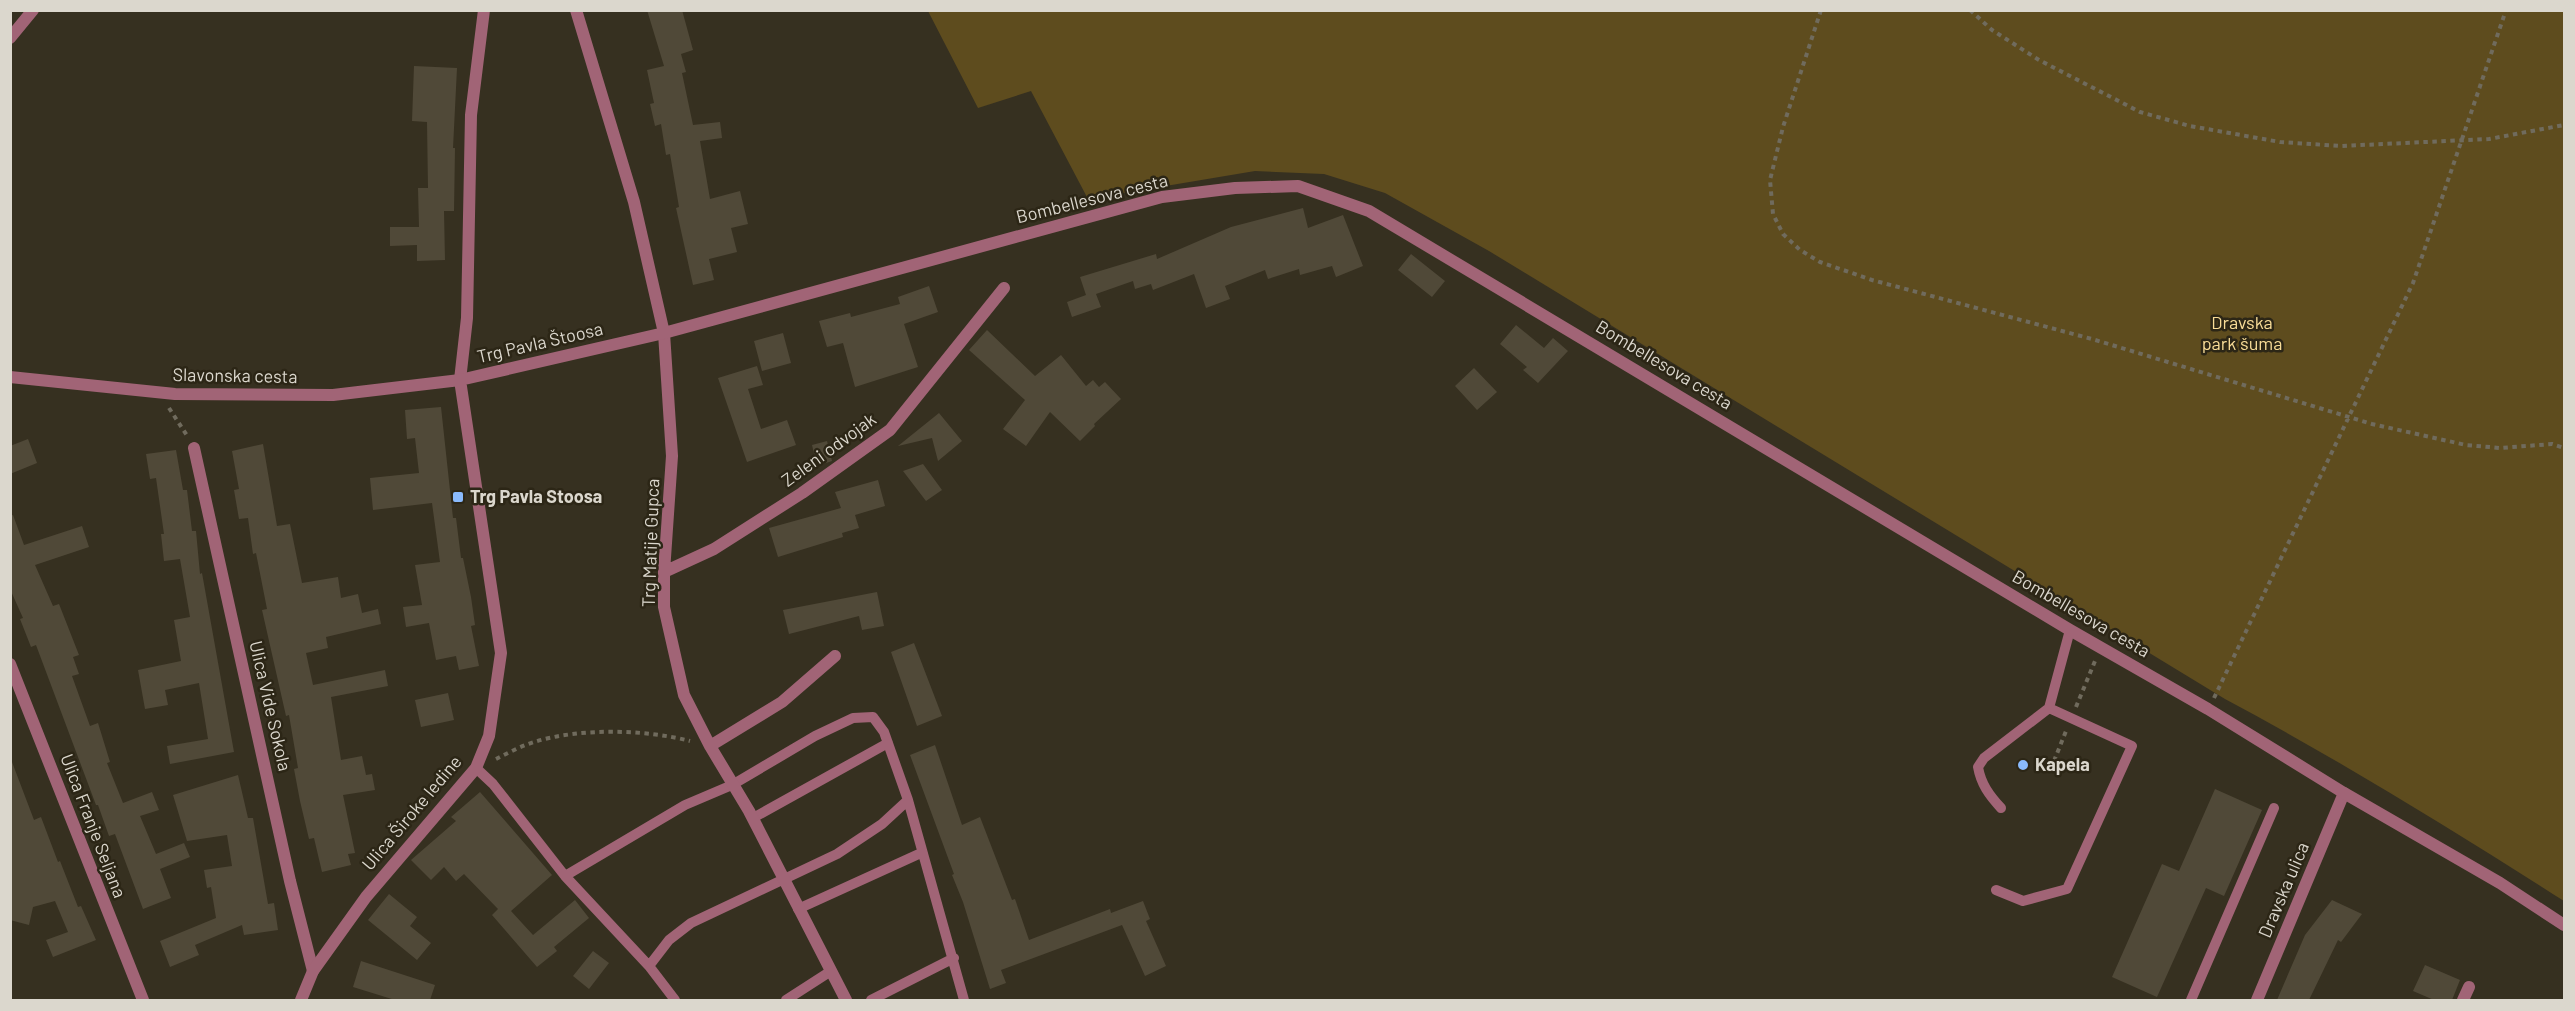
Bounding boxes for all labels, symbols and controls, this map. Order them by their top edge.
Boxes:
street label: Bombellesova cesta [1014,169,1170,227]
park label: Dravska park šuma [2202,311,2282,354]
street label: Bombellesova cesta [1592,315,1737,414]
street label: Trg Pavla Štoosa [475,317,605,367]
street label: Slavonska cesta [172,363,298,387]
street label: Zeleni odvojak [777,408,880,491]
street label: Trg Matije Gupca [637,478,663,608]
place label: Trg Pavla Stoosa [470,485,602,507]
marker: Trg Pavla Stoosa [451,490,465,504]
street label: Bombellesova cesta [2009,565,2154,662]
street label: Ulica Vide Sokola [245,639,297,773]
street label: Ulica Široke ledine [357,750,466,874]
street label: Ulica Franje Seljana [56,751,132,901]
place label: Kapela [2035,753,2090,775]
marker: Kapela [2016,758,2030,772]
street label: Dravska ulica [2253,838,2313,941]

